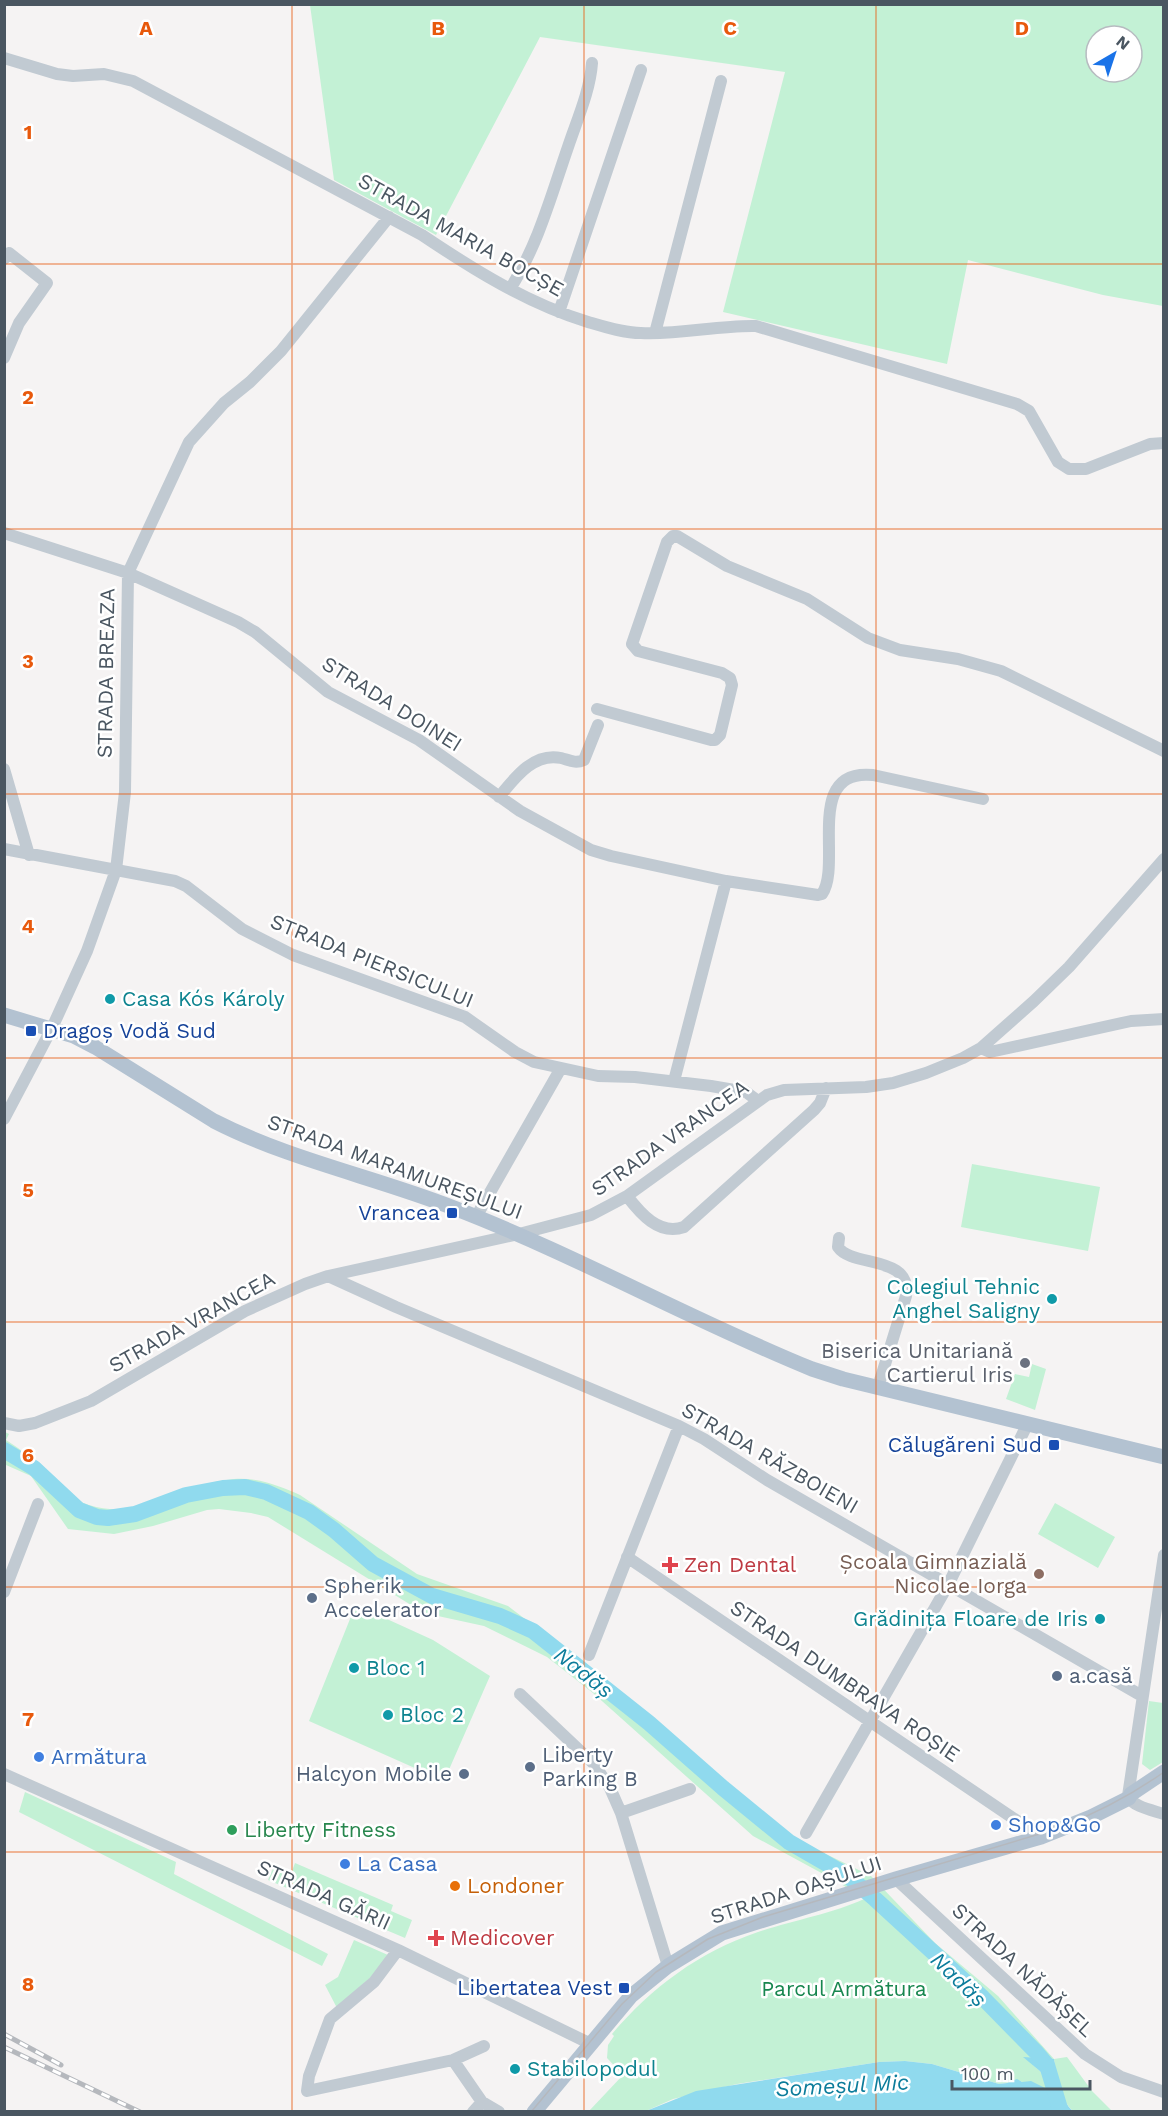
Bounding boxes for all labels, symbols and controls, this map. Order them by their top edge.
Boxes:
text: A [139,16,153,40]
text: B [431,16,445,40]
text: C [723,16,737,40]
text: D [1015,16,1029,40]
north arrow [1084,24,1144,84]
text: N [1113,32,1134,54]
text: 1 [24,120,32,144]
street label: STRADA MARIA BOCȘE [354,168,568,302]
text: 2 [22,385,34,409]
street label: STRADA BREAZA [92,588,119,758]
text: 3 [22,649,34,673]
street label: STRADA DOINEI [318,651,467,757]
street label: STRADA PIERSICULUI [267,908,477,1013]
text: 4 [22,914,35,938]
place label: Casa Kós Károly [122,986,285,1011]
marker: Casa Kós Károly [103,992,117,1006]
place label: Dragoș Vodă Sud [43,1018,216,1043]
marker: Dragoș Vodă Sud [24,1024,38,1038]
street label: STRADA VRANCEA [586,1074,753,1201]
street label: STRADA MARAMUREȘULUI [264,1109,526,1224]
text: 5 [22,1178,34,1202]
place label: Vrancea [358,1200,440,1225]
marker: Vrancea [445,1206,459,1220]
street label: STRADA VRANCEA [104,1265,279,1378]
place label: Colegiul Tehnic Anghel Saligny [887,1274,1040,1323]
marker: Colegiul Tehnic Anghel Saligny [1045,1292,1059,1306]
place label: Biserica Unitariană Cartierul Iris [821,1338,1013,1387]
marker: Biserica Unitariană Cartierul Iris [1018,1356,1032,1370]
street label: STRADA RĂZBOIENI [677,1397,863,1518]
place label: Călugăreni Sud [888,1432,1042,1457]
marker: Călugăreni Sud [1047,1438,1061,1452]
text: 6 [22,1443,34,1467]
place label: Școala Gimnazială Nicolae Iorga [840,1549,1027,1598]
place label: Zen Dental [684,1552,797,1577]
marker: Zen Dental [661,1556,679,1574]
marker: Școala Gimnazială Nicolae Iorga [1032,1567,1046,1581]
place label: Spherik Accelerator [324,1573,442,1622]
marker: Spherik Accelerator [305,1591,319,1605]
street label: STRADA DUMBRAVA ROȘIE [726,1594,965,1767]
place label: Grădinița Floare de Iris [853,1606,1088,1631]
marker: Grădinița Floare de Iris [1093,1612,1107,1626]
water label: Nadăș [549,1642,618,1703]
place label: Bloc 1 [366,1655,425,1680]
marker: Bloc 1 [347,1661,361,1675]
place label: a.casă [1069,1663,1133,1688]
marker: a.casă [1050,1669,1064,1683]
place label: Bloc 2 [400,1702,464,1727]
text: 7 [22,1707,34,1731]
marker: Bloc 2 [381,1708,395,1722]
place label: Liberty Parking B [542,1742,638,1791]
place label: Armătura [51,1744,147,1769]
marker: Armătura [32,1750,46,1764]
marker: Liberty Parking B [523,1760,537,1774]
place label: Halcyon Mobile [296,1761,452,1786]
marker: Halcyon Mobile [457,1767,471,1781]
place label: Shop&Go [1008,1812,1101,1837]
place label: Liberty Fitness [244,1817,396,1842]
marker: Shop&Go [989,1818,1003,1832]
marker: Liberty Fitness [225,1823,239,1837]
street label: STRADA OAȘULUI [707,1850,885,1929]
place label: La Casa [357,1851,437,1876]
street label: STRADA GĂRII [253,1854,395,1935]
marker: La Casa [338,1857,352,1871]
place label: Londoner [467,1873,565,1898]
marker: Londoner [448,1879,462,1893]
street label: STRADA NĂDĂȘEL [947,1897,1100,2042]
place label: Medicover [450,1925,555,1950]
marker: Medicover [427,1929,445,1947]
water label: Nadăș [926,1947,992,2012]
text: 8 [22,1972,34,1996]
place label: Libertatea Vest [457,1975,612,2000]
park label: Parcul Armătura [761,1976,927,2001]
marker: Libertatea Vest [617,1981,631,1995]
scale bar [952,2053,1090,2091]
place label: Stabilopodul [527,2056,658,2081]
marker: Stabilopodul [508,2062,522,2076]
text: 100 m [961,2063,1014,2084]
water label: Someșul Mic [775,2070,910,2101]

